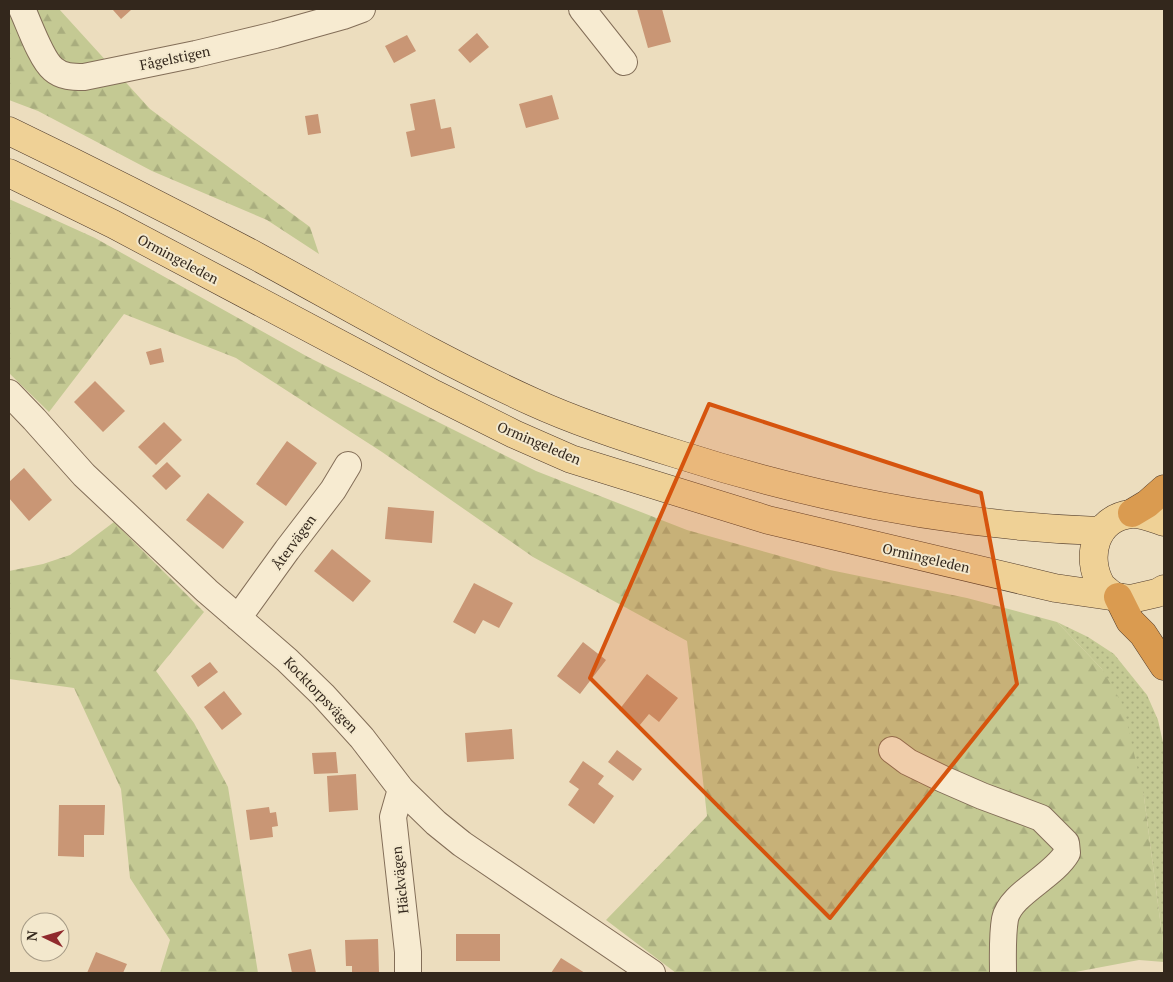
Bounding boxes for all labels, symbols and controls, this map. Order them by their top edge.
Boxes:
street label: Fågelstigen [138,41,213,74]
street label: Ormingeleden [134,229,223,288]
street label: Ormingeleden [494,416,585,469]
street label: Återvägen [267,510,320,573]
street label: Ormingeleden [881,538,972,577]
street label: Kocktorpsvägen [280,652,363,737]
street label: Häckvägen [386,845,412,915]
north arrow [20,912,70,962]
text: N [22,929,42,942]

